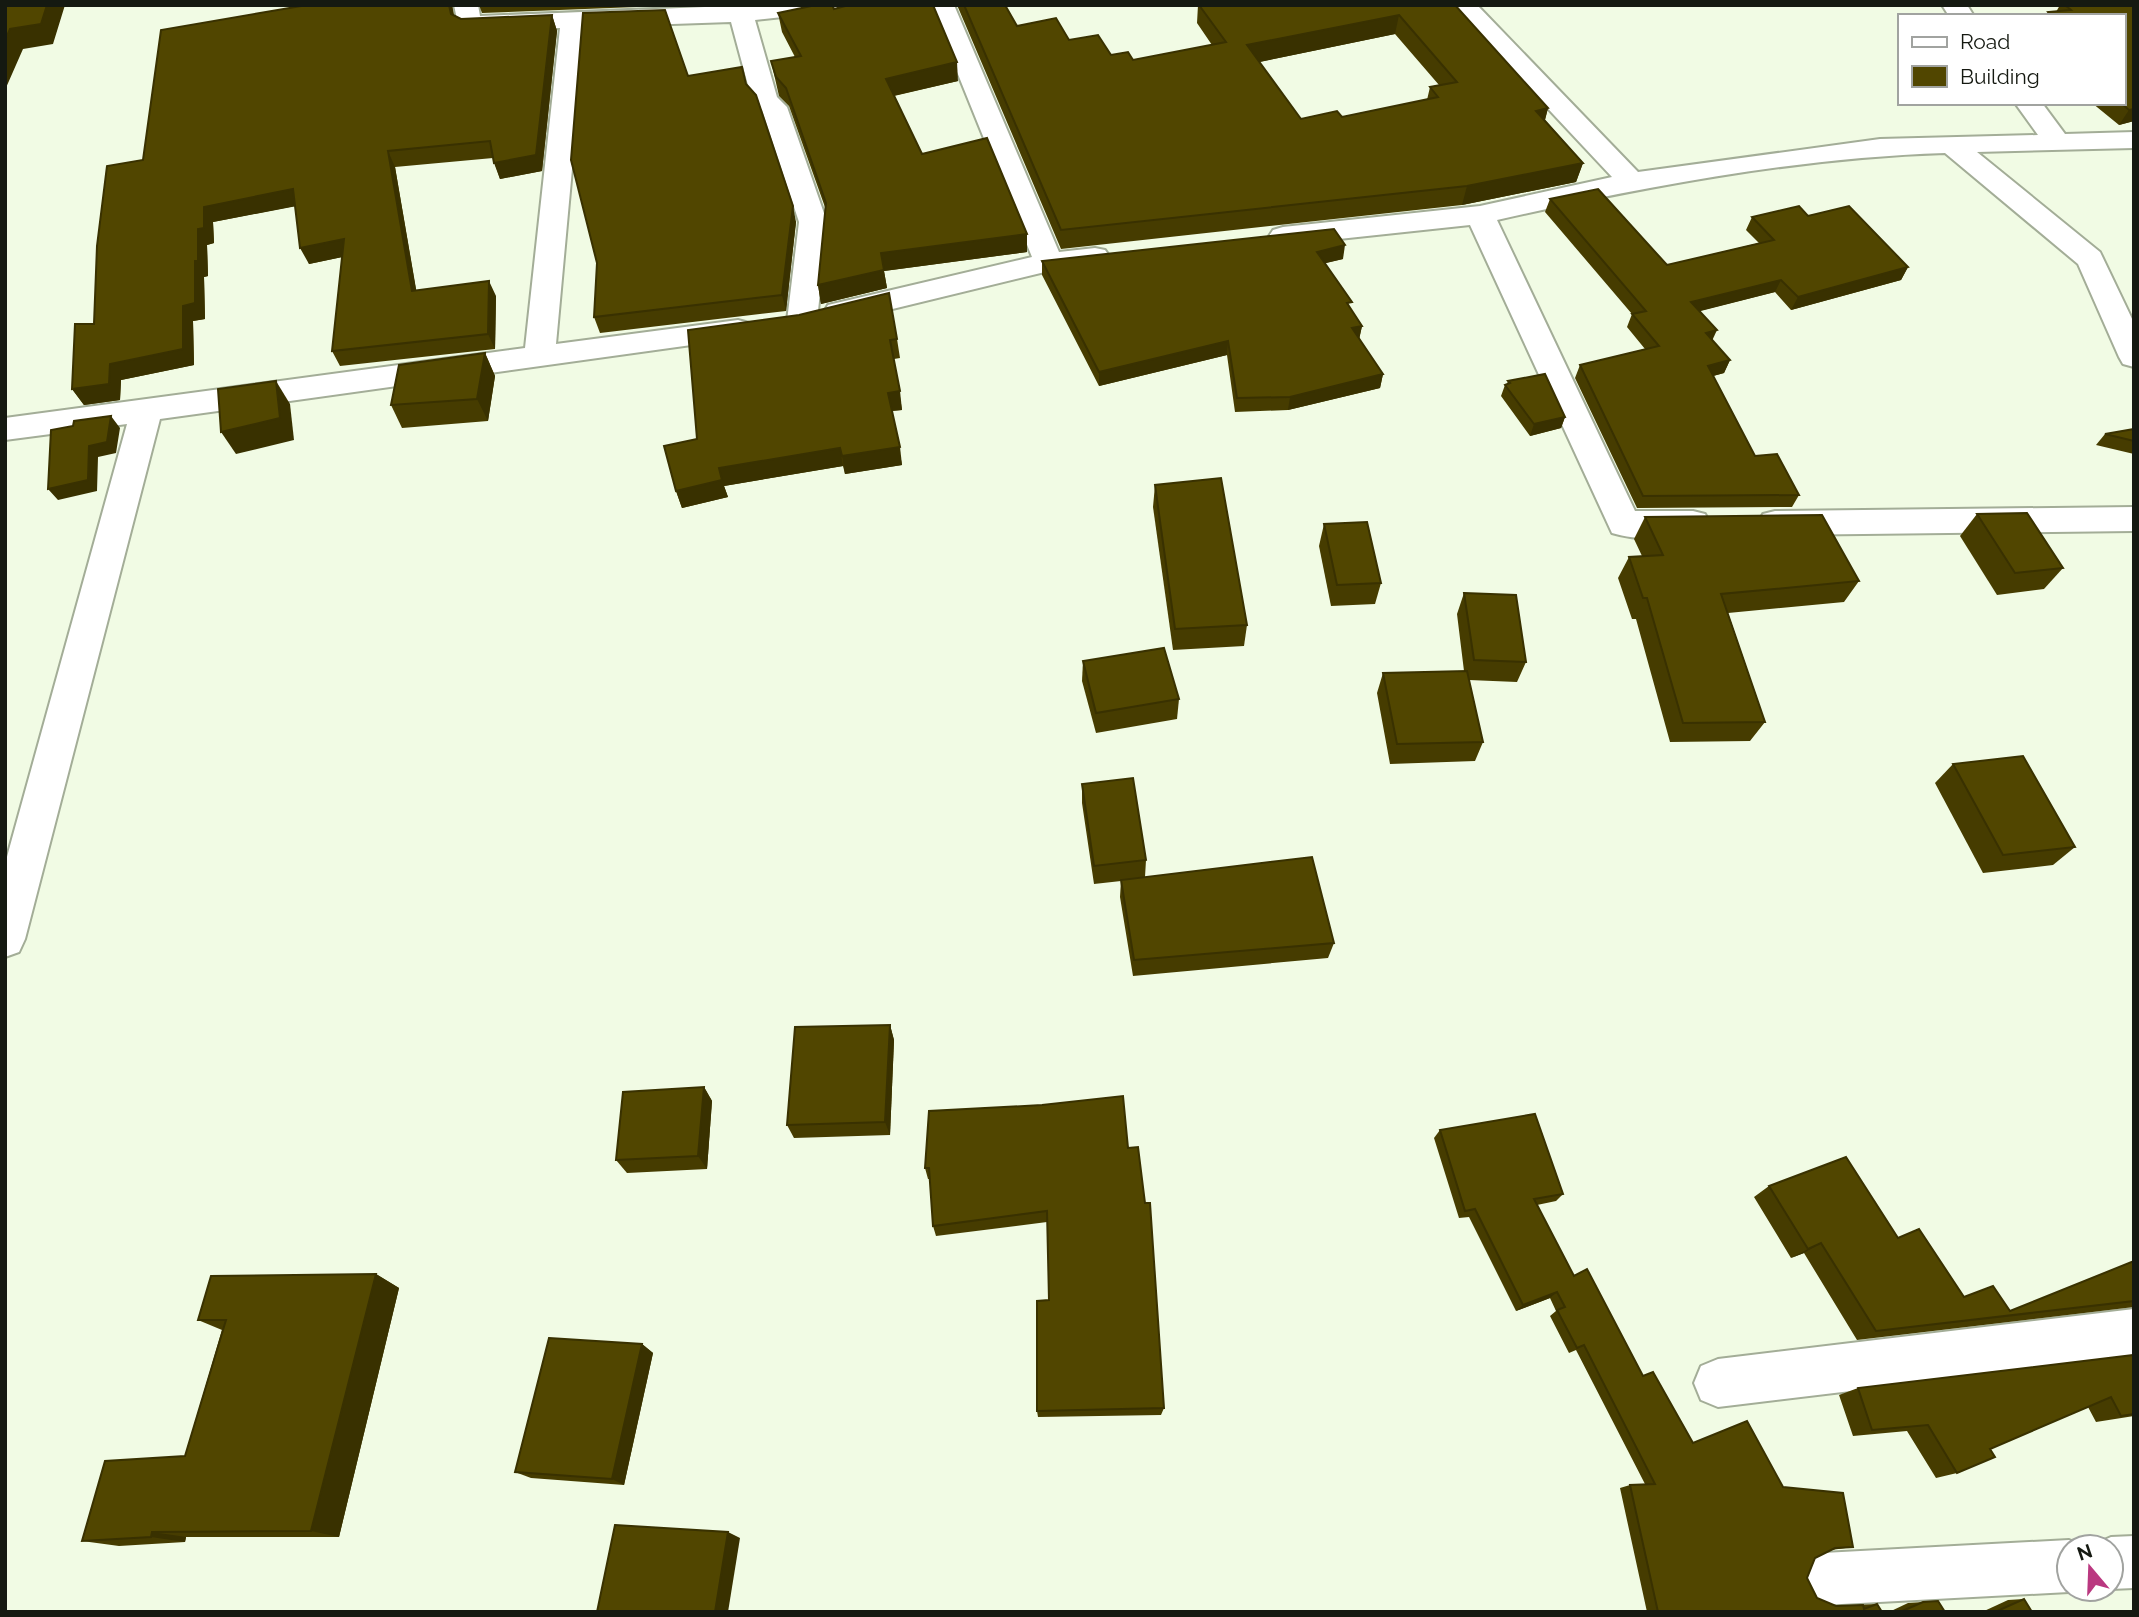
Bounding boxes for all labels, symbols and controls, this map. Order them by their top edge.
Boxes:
legend [1898,14,2125,105]
text: Road [1960,29,2010,54]
text: Building [1960,64,2040,89]
north arrow [2055,1533,2125,1603]
text: N [2074,1539,2095,1565]

